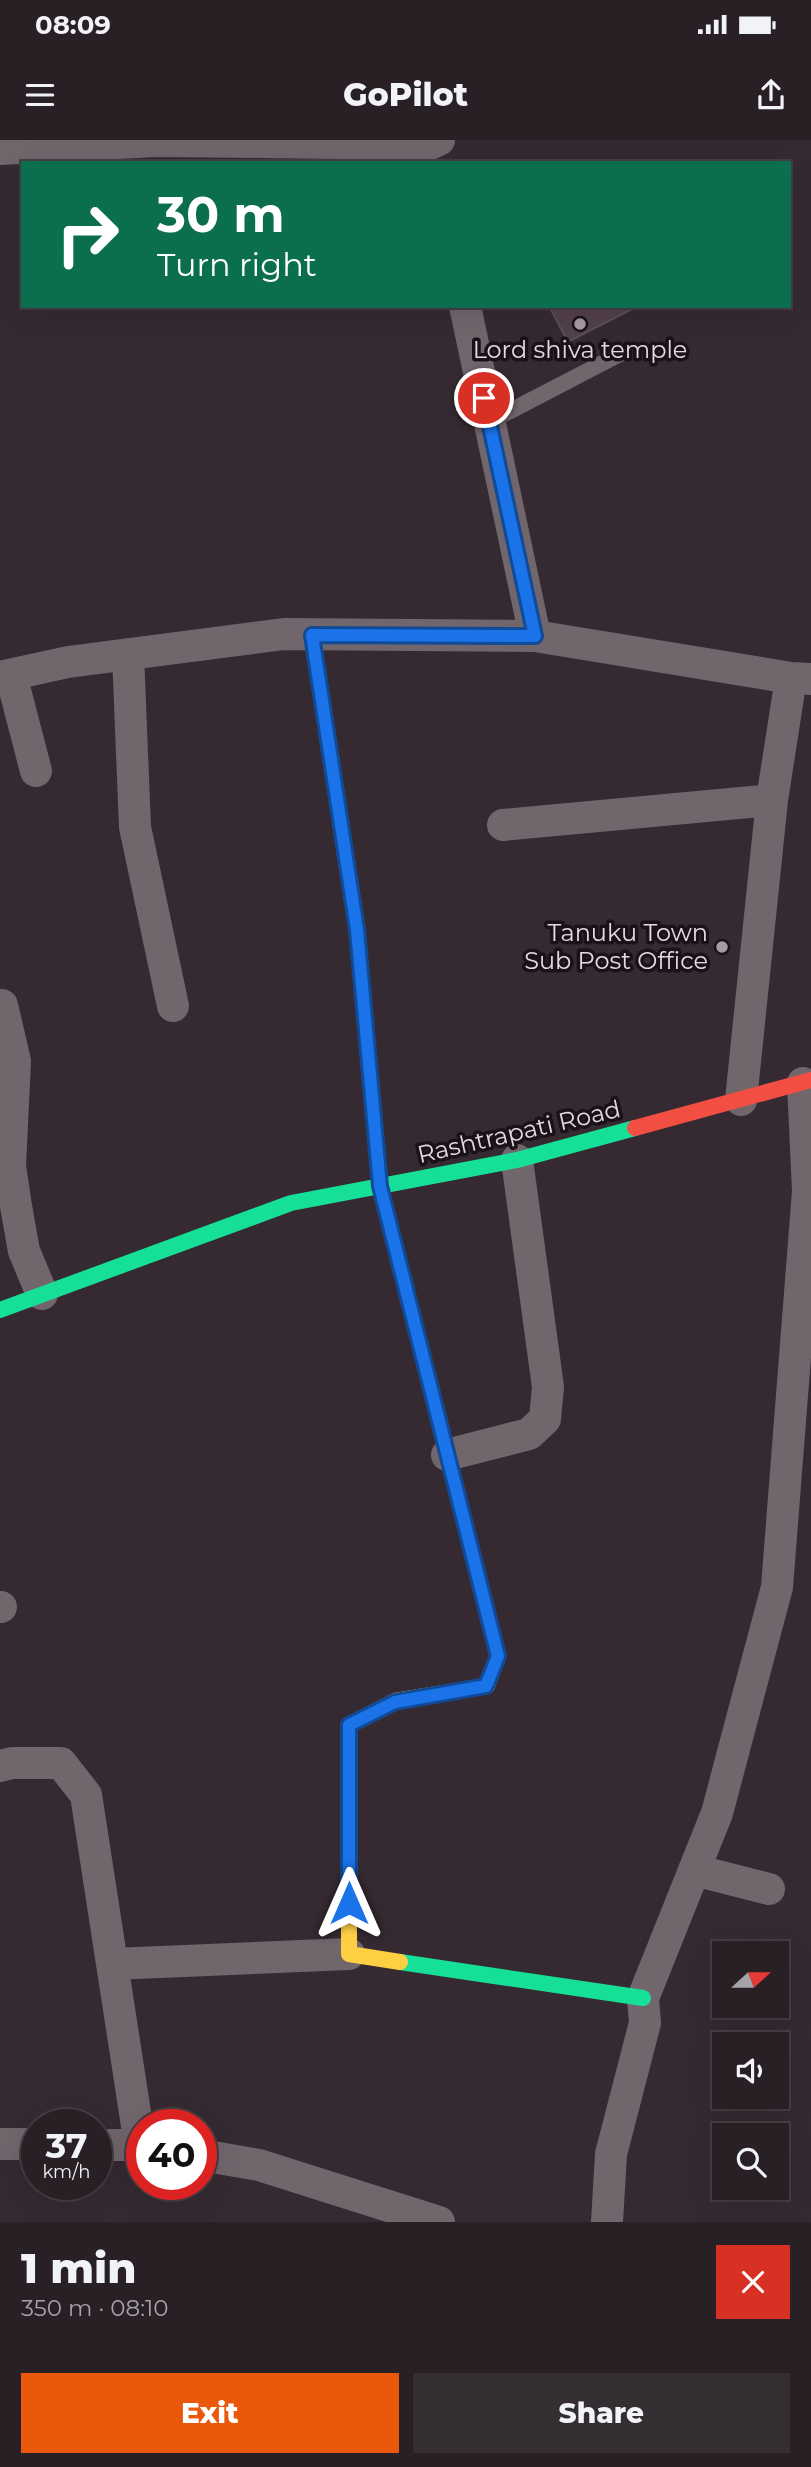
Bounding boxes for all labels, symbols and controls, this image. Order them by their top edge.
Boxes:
text: 08:09 [35,9,111,41]
text: GoPilot [343,75,468,114]
icon: menu [21,76,59,114]
icon: share [752,76,790,114]
text: 30 m [157,185,285,244]
icon: right [42,189,133,280]
text: Turn right [157,245,317,284]
marker: Lord shiva temple [572,316,588,332]
place label: Lord shiva temple [473,335,687,364]
pin [454,368,514,428]
icon: arrive [465,379,503,417]
place label: Tanuku Town Sub Post Office [524,918,708,975]
marker: Tanuku Town Sub Post Office [714,939,730,955]
street label: Rashtrapati Road [415,1094,623,1169]
position arrow [312,1866,386,1940]
north arrow [712,1941,789,2018]
map controls [712,1941,789,2200]
button: sound [712,2032,789,2109]
speed limit sign: 40 [126,2109,217,2200]
button: search [712,2123,789,2200]
text: 37 [45,2124,88,2167]
text: km/h [42,2161,91,2183]
text: 1 min [21,2242,137,2294]
button: close [716,2245,790,2319]
text: 350 m · 08:10 [21,2294,169,2322]
button: Exit [21,2373,399,2453]
button: Share [413,2373,790,2453]

